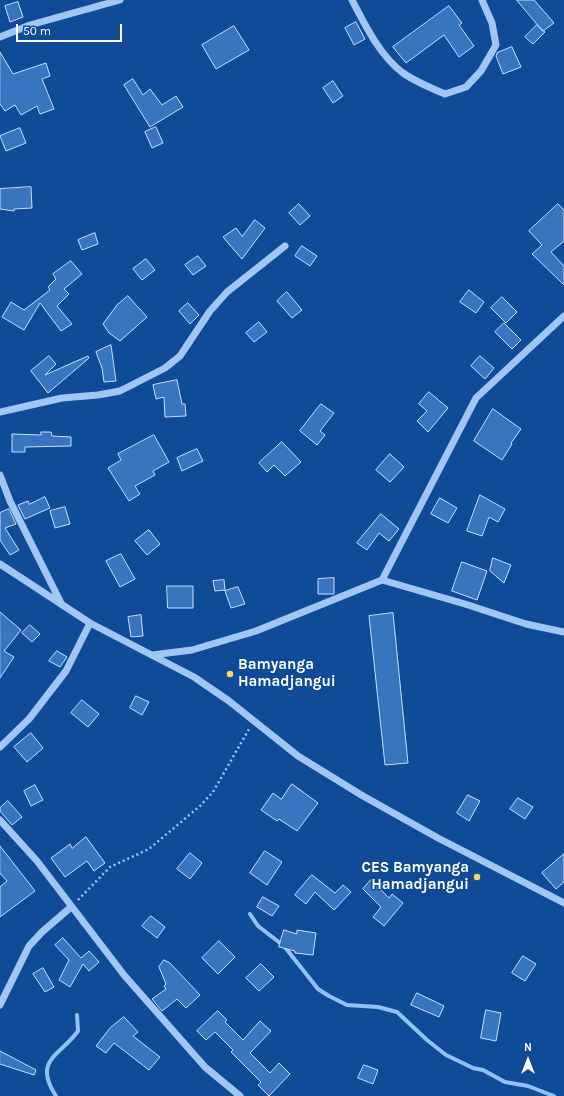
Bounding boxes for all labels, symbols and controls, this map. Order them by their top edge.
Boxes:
scale bar [18,16,124,42]
text: 50 m [23,24,51,38]
place label: Bamyanga Hamadjangui [238,656,336,691]
marker: Bamyanga Hamadjangui [225,669,235,679]
place label: CES Bamyanga Hamadjangui [361,859,469,894]
marker: CES Bamyanga Hamadjangui [472,872,482,882]
north arrow [508,1040,548,1080]
text: N [524,1041,532,1054]

